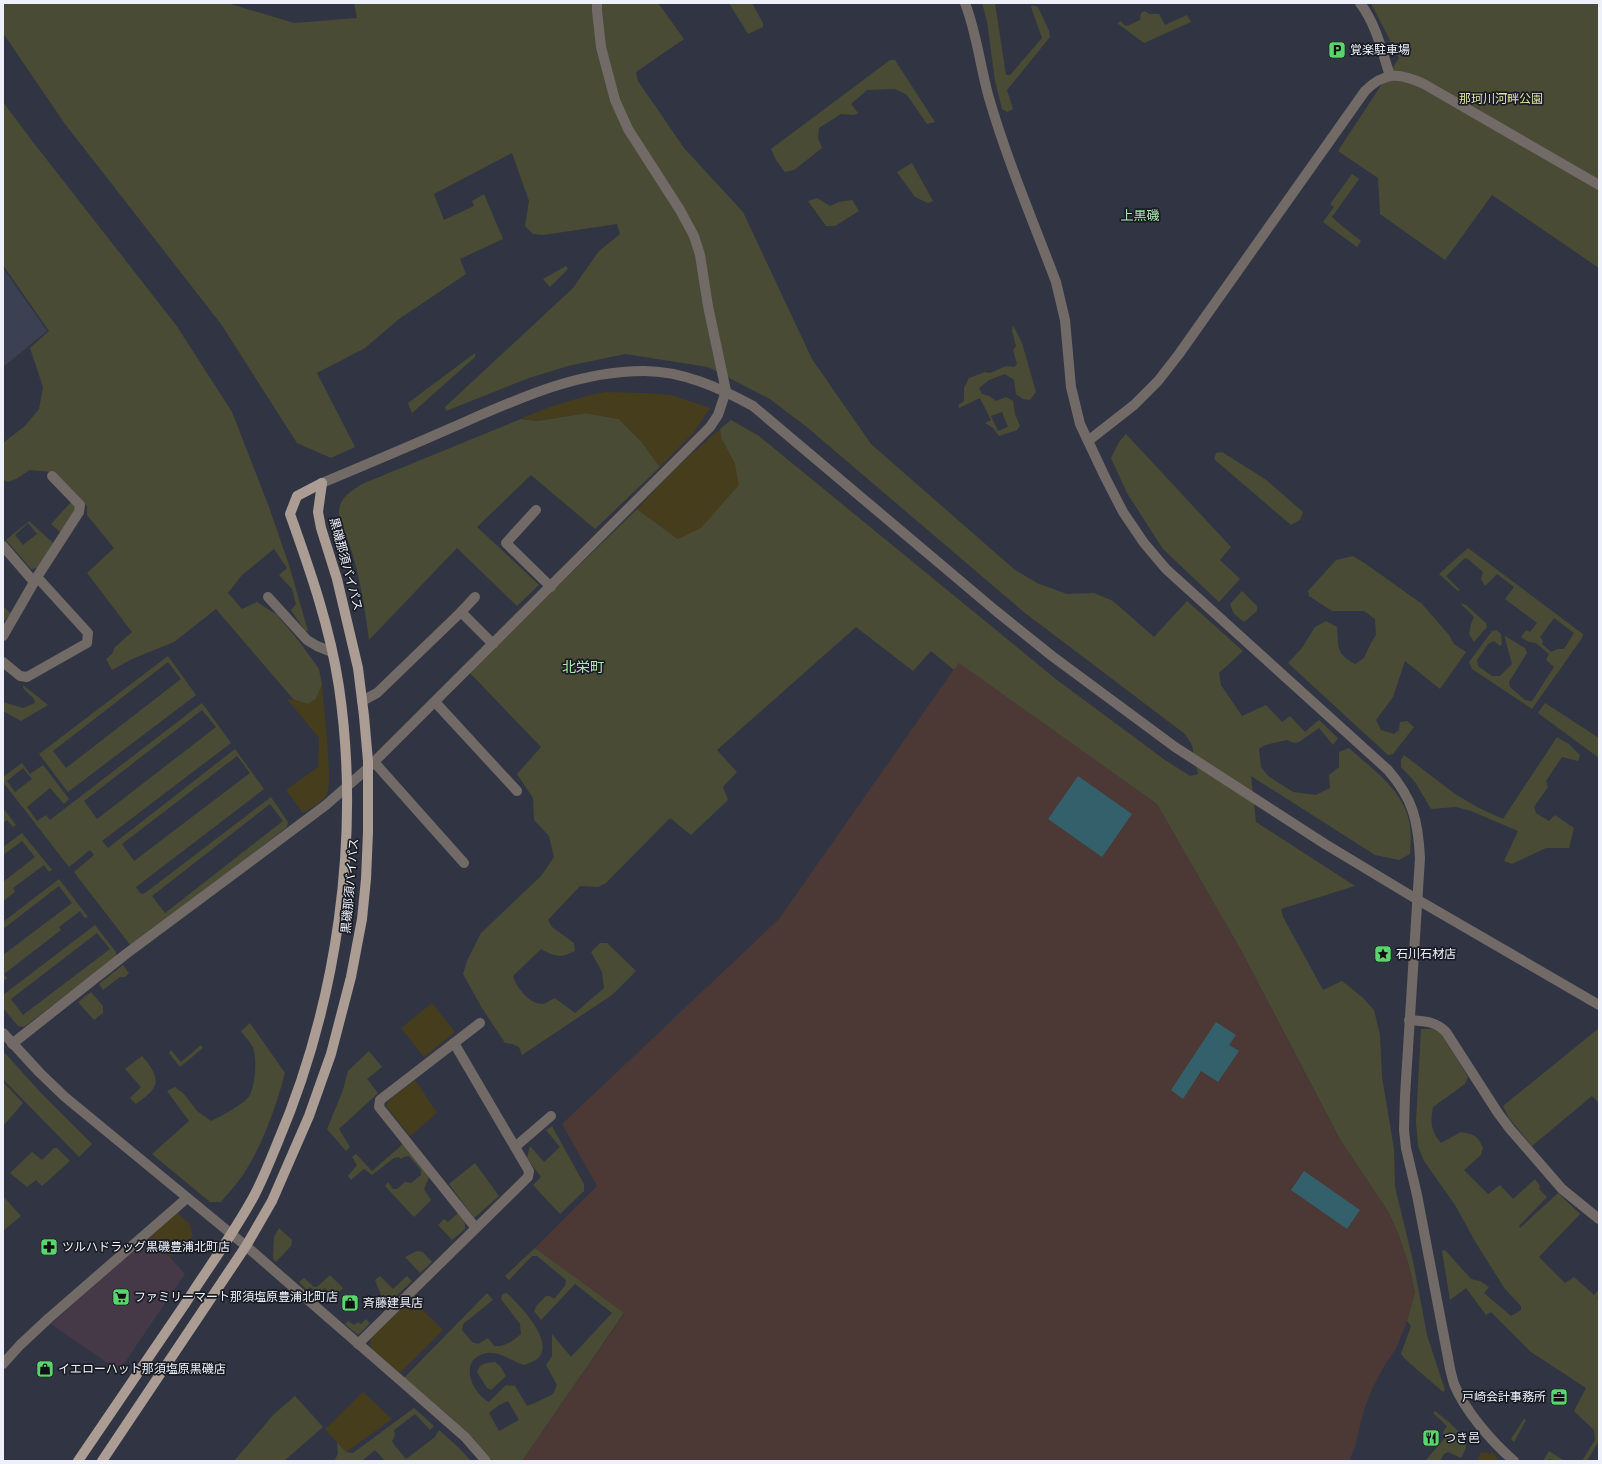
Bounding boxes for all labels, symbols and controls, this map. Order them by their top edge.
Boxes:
parking icon: 覚楽駐車場 [1327,40,1347,60]
place label: 覚楽駐車場 [1350,43,1410,58]
park label: 那珂川河畔公園 [1459,92,1543,107]
district label: 上黒磯 [1120,208,1160,224]
street label: 黒磯那須バイパス [326,516,365,612]
district label: 北栄町 [562,659,604,676]
street label: 黒磯那須バイパス [339,838,362,934]
place icon: 石川石材店 [1373,944,1393,964]
place label: 石川石材店 [1396,947,1456,962]
pharmacy icon: ツルハドラッグ黒磯豊浦北町店 [39,1237,59,1257]
place label: ツルハドラッグ黒磯豊浦北町店 [62,1240,230,1255]
supermarket icon: ファミリーマート那須塩原豊浦北町店 [111,1287,131,1307]
place label: ファミリーマート那須塩原豊浦北町店 [134,1290,338,1305]
shop icon: 斉藤建具店 [340,1293,360,1313]
place label: 斉藤建具店 [363,1296,423,1311]
shop icon: イエローハット那須塩原黒磯店 [35,1359,55,1379]
place label: イエローハット那須塩原黒磯店 [58,1362,226,1377]
office icon: 戸崎会計事務所 [1549,1387,1569,1407]
place label: 戸崎会計事務所 [1462,1390,1546,1405]
restaurant icon: つき邑 [1421,1428,1441,1448]
place label: つき邑 [1444,1431,1480,1446]

